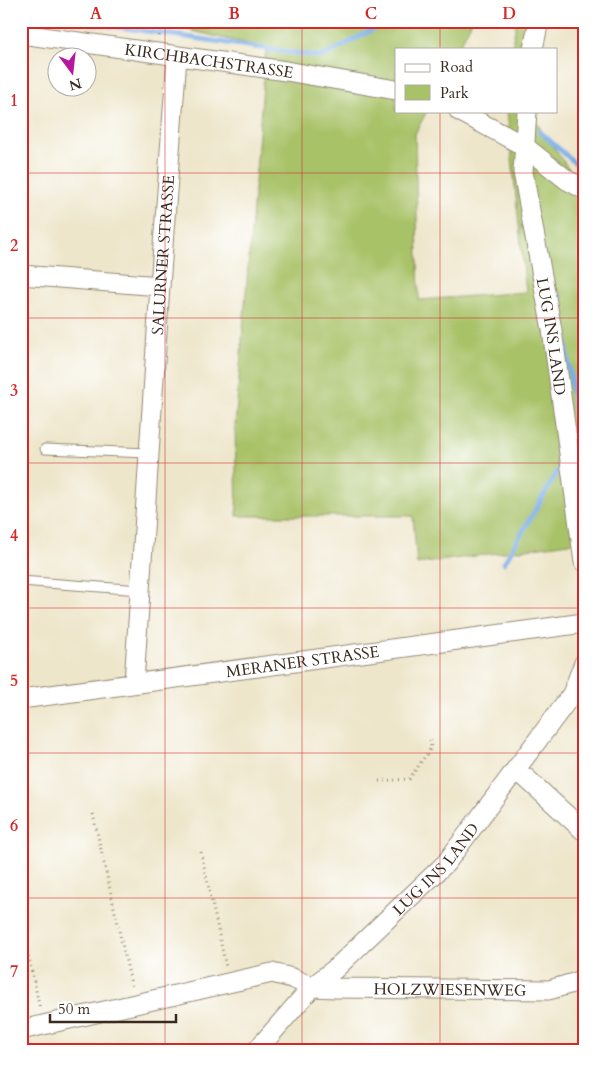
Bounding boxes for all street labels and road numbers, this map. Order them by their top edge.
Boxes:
street label: KIRCHBACHSTRASSE [123,39,295,84]
street label: SALURNER STRASSE [147,174,180,336]
street label: LUG INS LAND [531,276,571,397]
street label: MERANER STRASSE [225,641,381,683]
street label: LUG INS LAND [388,818,484,921]
street label: HOLZWIESENWEG [373,978,527,1002]

